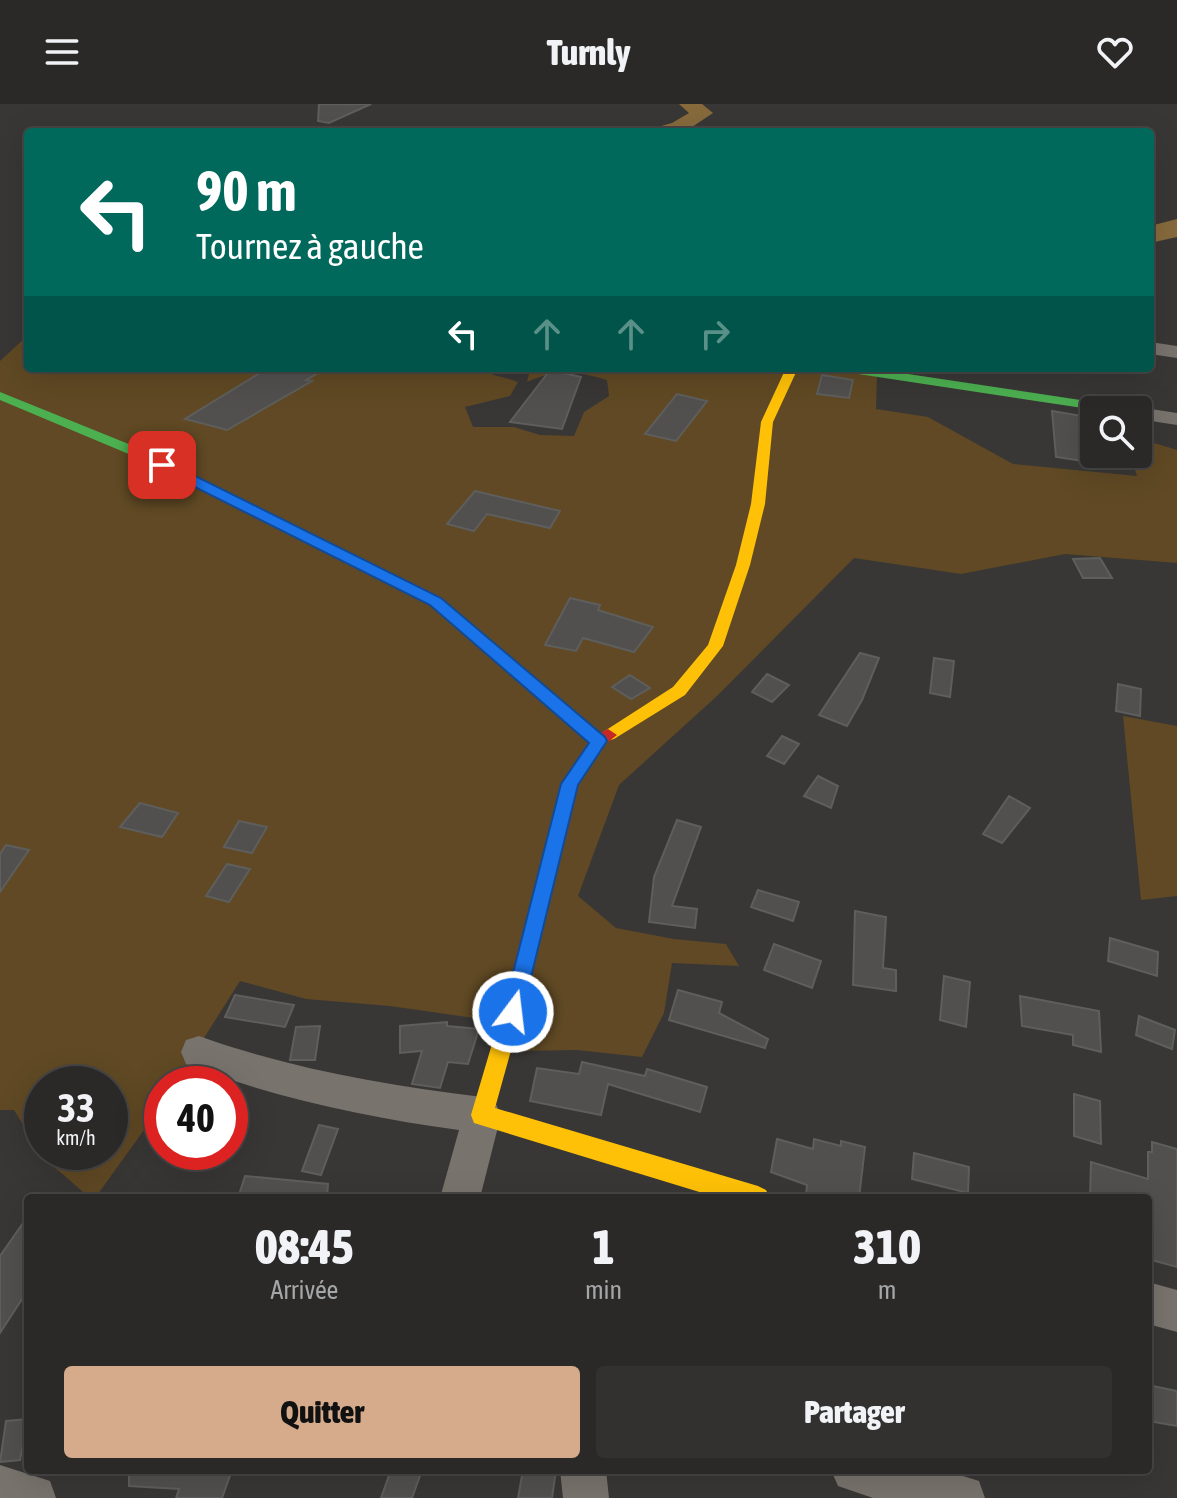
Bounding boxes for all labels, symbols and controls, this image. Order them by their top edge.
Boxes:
icon: menu [40,30,84,74]
icon: heart [1093,30,1137,74]
text: Turnly [547,31,630,73]
text: 90 m [196,159,297,223]
icon: left [64,160,168,264]
text: Tournez à gauche [196,225,424,267]
icon: left [441,312,485,356]
icon: ahead [525,312,569,356]
icon: ahead [609,312,653,356]
icon: right [693,312,737,356]
map controls [1080,396,1152,468]
button: search [1080,396,1152,468]
pin [128,431,196,499]
icon: arrive [140,443,184,487]
position arrow [471,970,555,1054]
speed limit sign: 40 [144,1066,248,1170]
text: 33 [57,1085,95,1130]
text: km/h [56,1126,96,1149]
text: 08:45 [255,1219,354,1274]
text: 1 [592,1219,615,1274]
text: 310 [853,1219,921,1274]
text: Arrivée [270,1275,338,1305]
text: min [585,1275,622,1305]
text: m [878,1275,896,1305]
button: Quitter [64,1366,580,1458]
button: Partager [596,1366,1112,1458]

